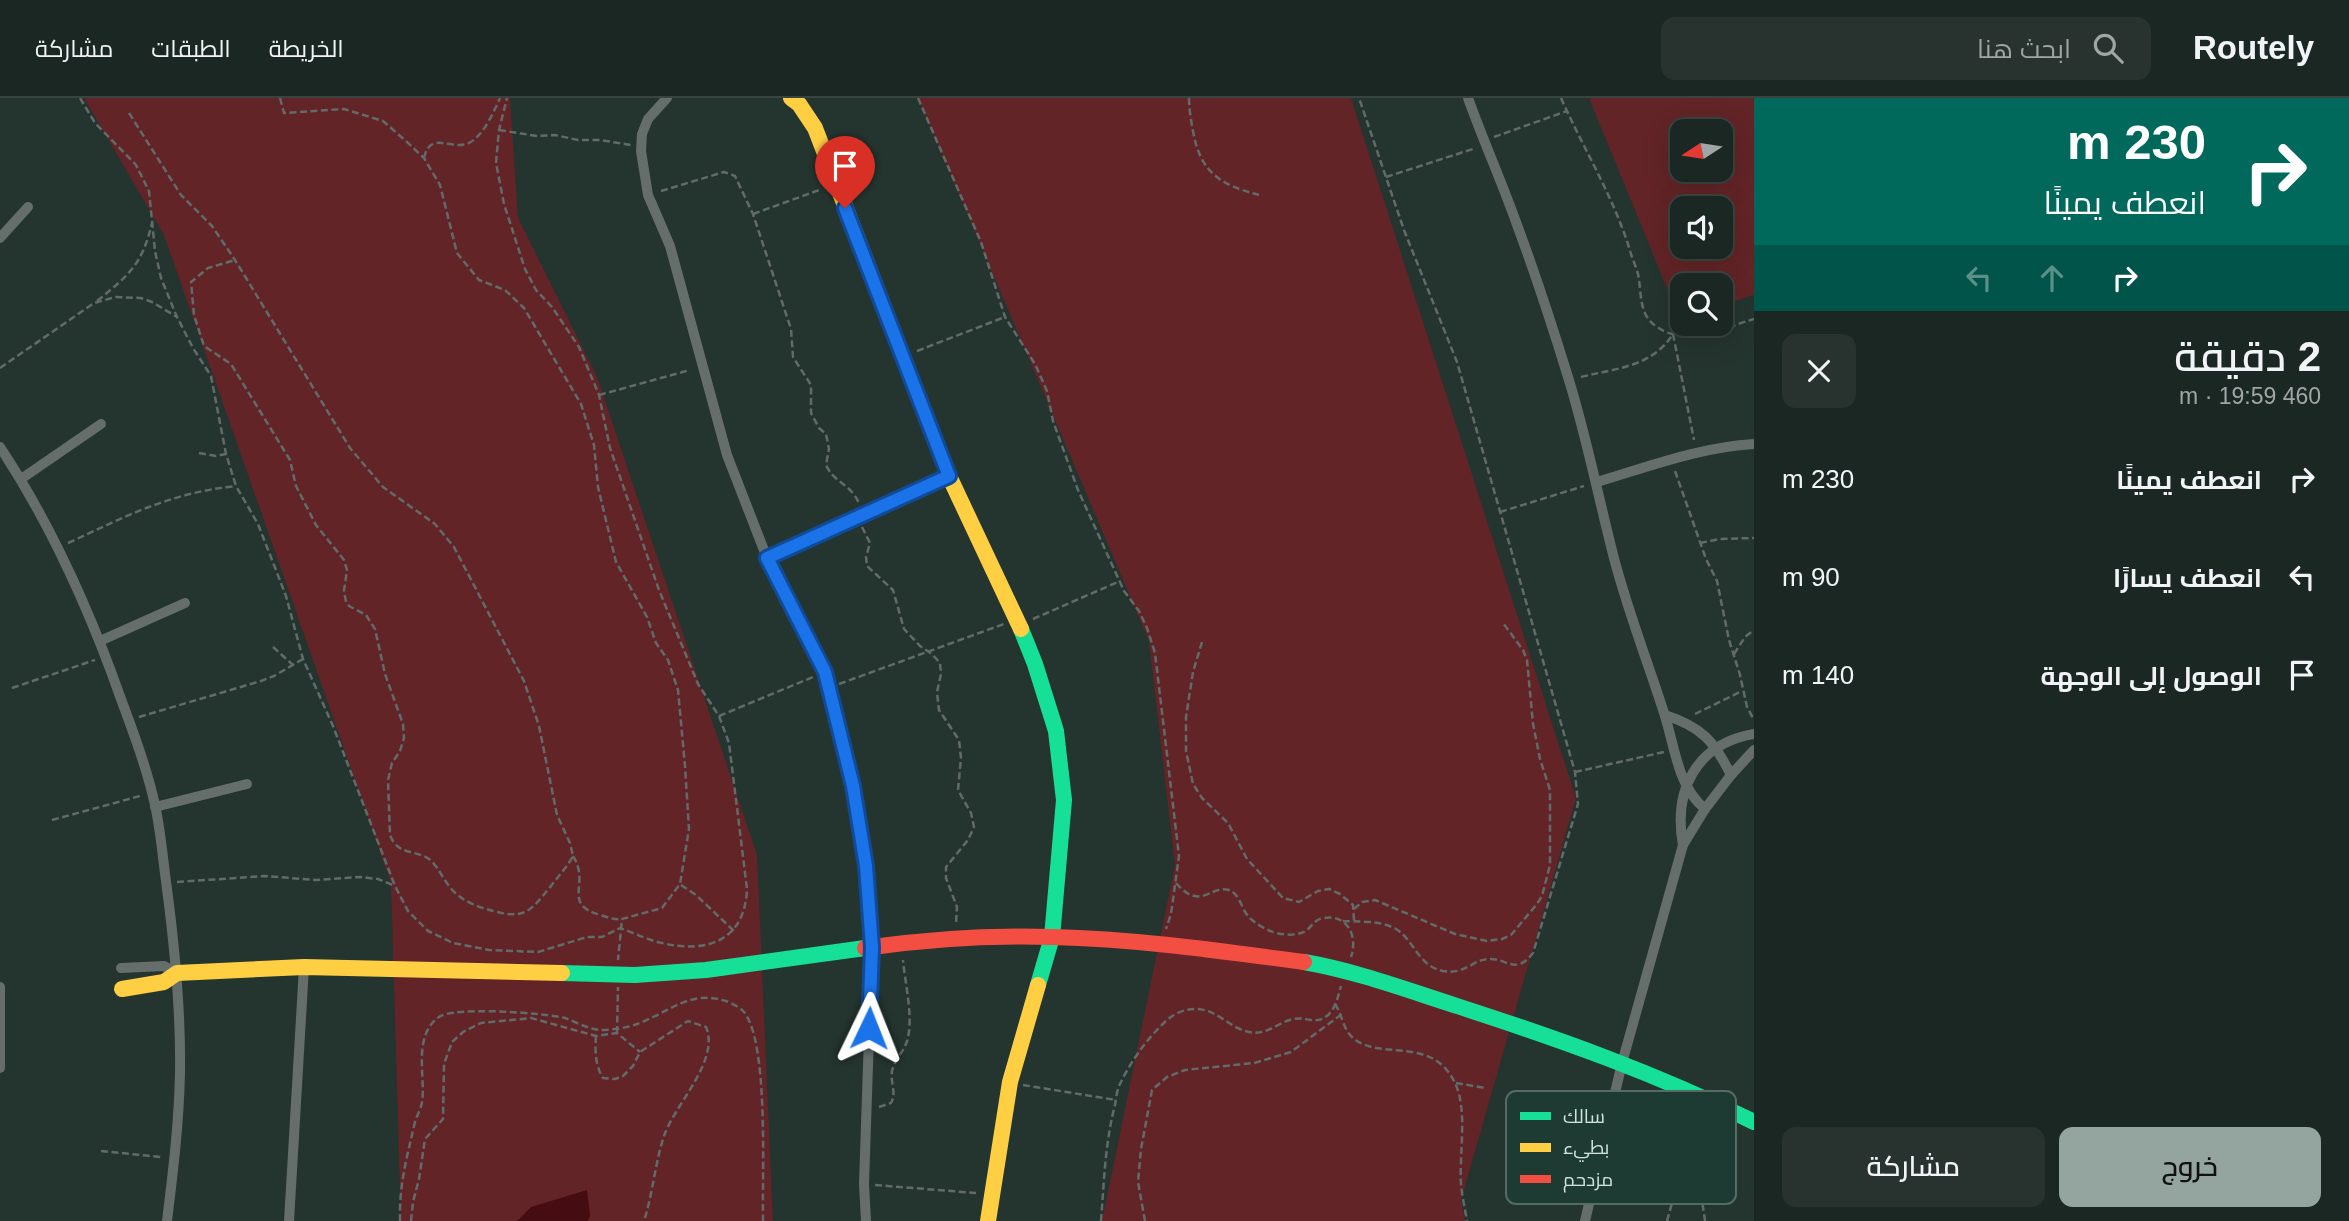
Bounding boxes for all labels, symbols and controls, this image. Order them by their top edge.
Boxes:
search box [1661,17,2151,80]
icon: search [2089,29,2127,67]
text: Routely [2193,29,2314,66]
text: ابحث هنا [1977,34,2071,64]
text: مشاركة [35,35,113,62]
text: الطبقات [151,35,231,62]
text: الخريطة [269,35,344,62]
text: 230 m [2067,115,2206,169]
north arrow [1670,119,1732,182]
map controls [1670,119,1733,336]
icon: right [2230,126,2321,217]
pin [815,136,875,208]
icon: arrive [826,147,864,185]
text: انعطف يمينًا [2043,185,2206,221]
button: sound [1670,196,1733,259]
icon: left [1960,259,1998,297]
icon: ahead [2033,259,2071,297]
icon: right [2106,259,2144,297]
button: search [1670,273,1733,336]
text: 2 دقيقة [2174,333,2321,380]
button: close [1782,334,1856,408]
text: 460 m · 19:59 [2179,383,2321,409]
icon: right [2283,460,2321,498]
text: 230 m [1782,464,1854,494]
text: انعطف يمينًا [2116,465,2262,495]
icon: left [2283,558,2321,596]
text: 90 m [1782,562,1840,592]
text: انعطف يسارًا [2113,563,2262,593]
icon: arrive [2283,656,2321,694]
text: 140 m [1782,660,1854,690]
text: الوصول إلى الوجهة [2040,661,2262,691]
position arrow [832,991,906,1065]
legend [1506,1091,1736,1204]
text: سالك [1563,1106,1605,1127]
button: مشاركة [1782,1127,2045,1207]
button: خروج [2059,1127,2321,1207]
text: بطيء [1563,1137,1609,1162]
text: مزدحم [1563,1169,1613,1193]

